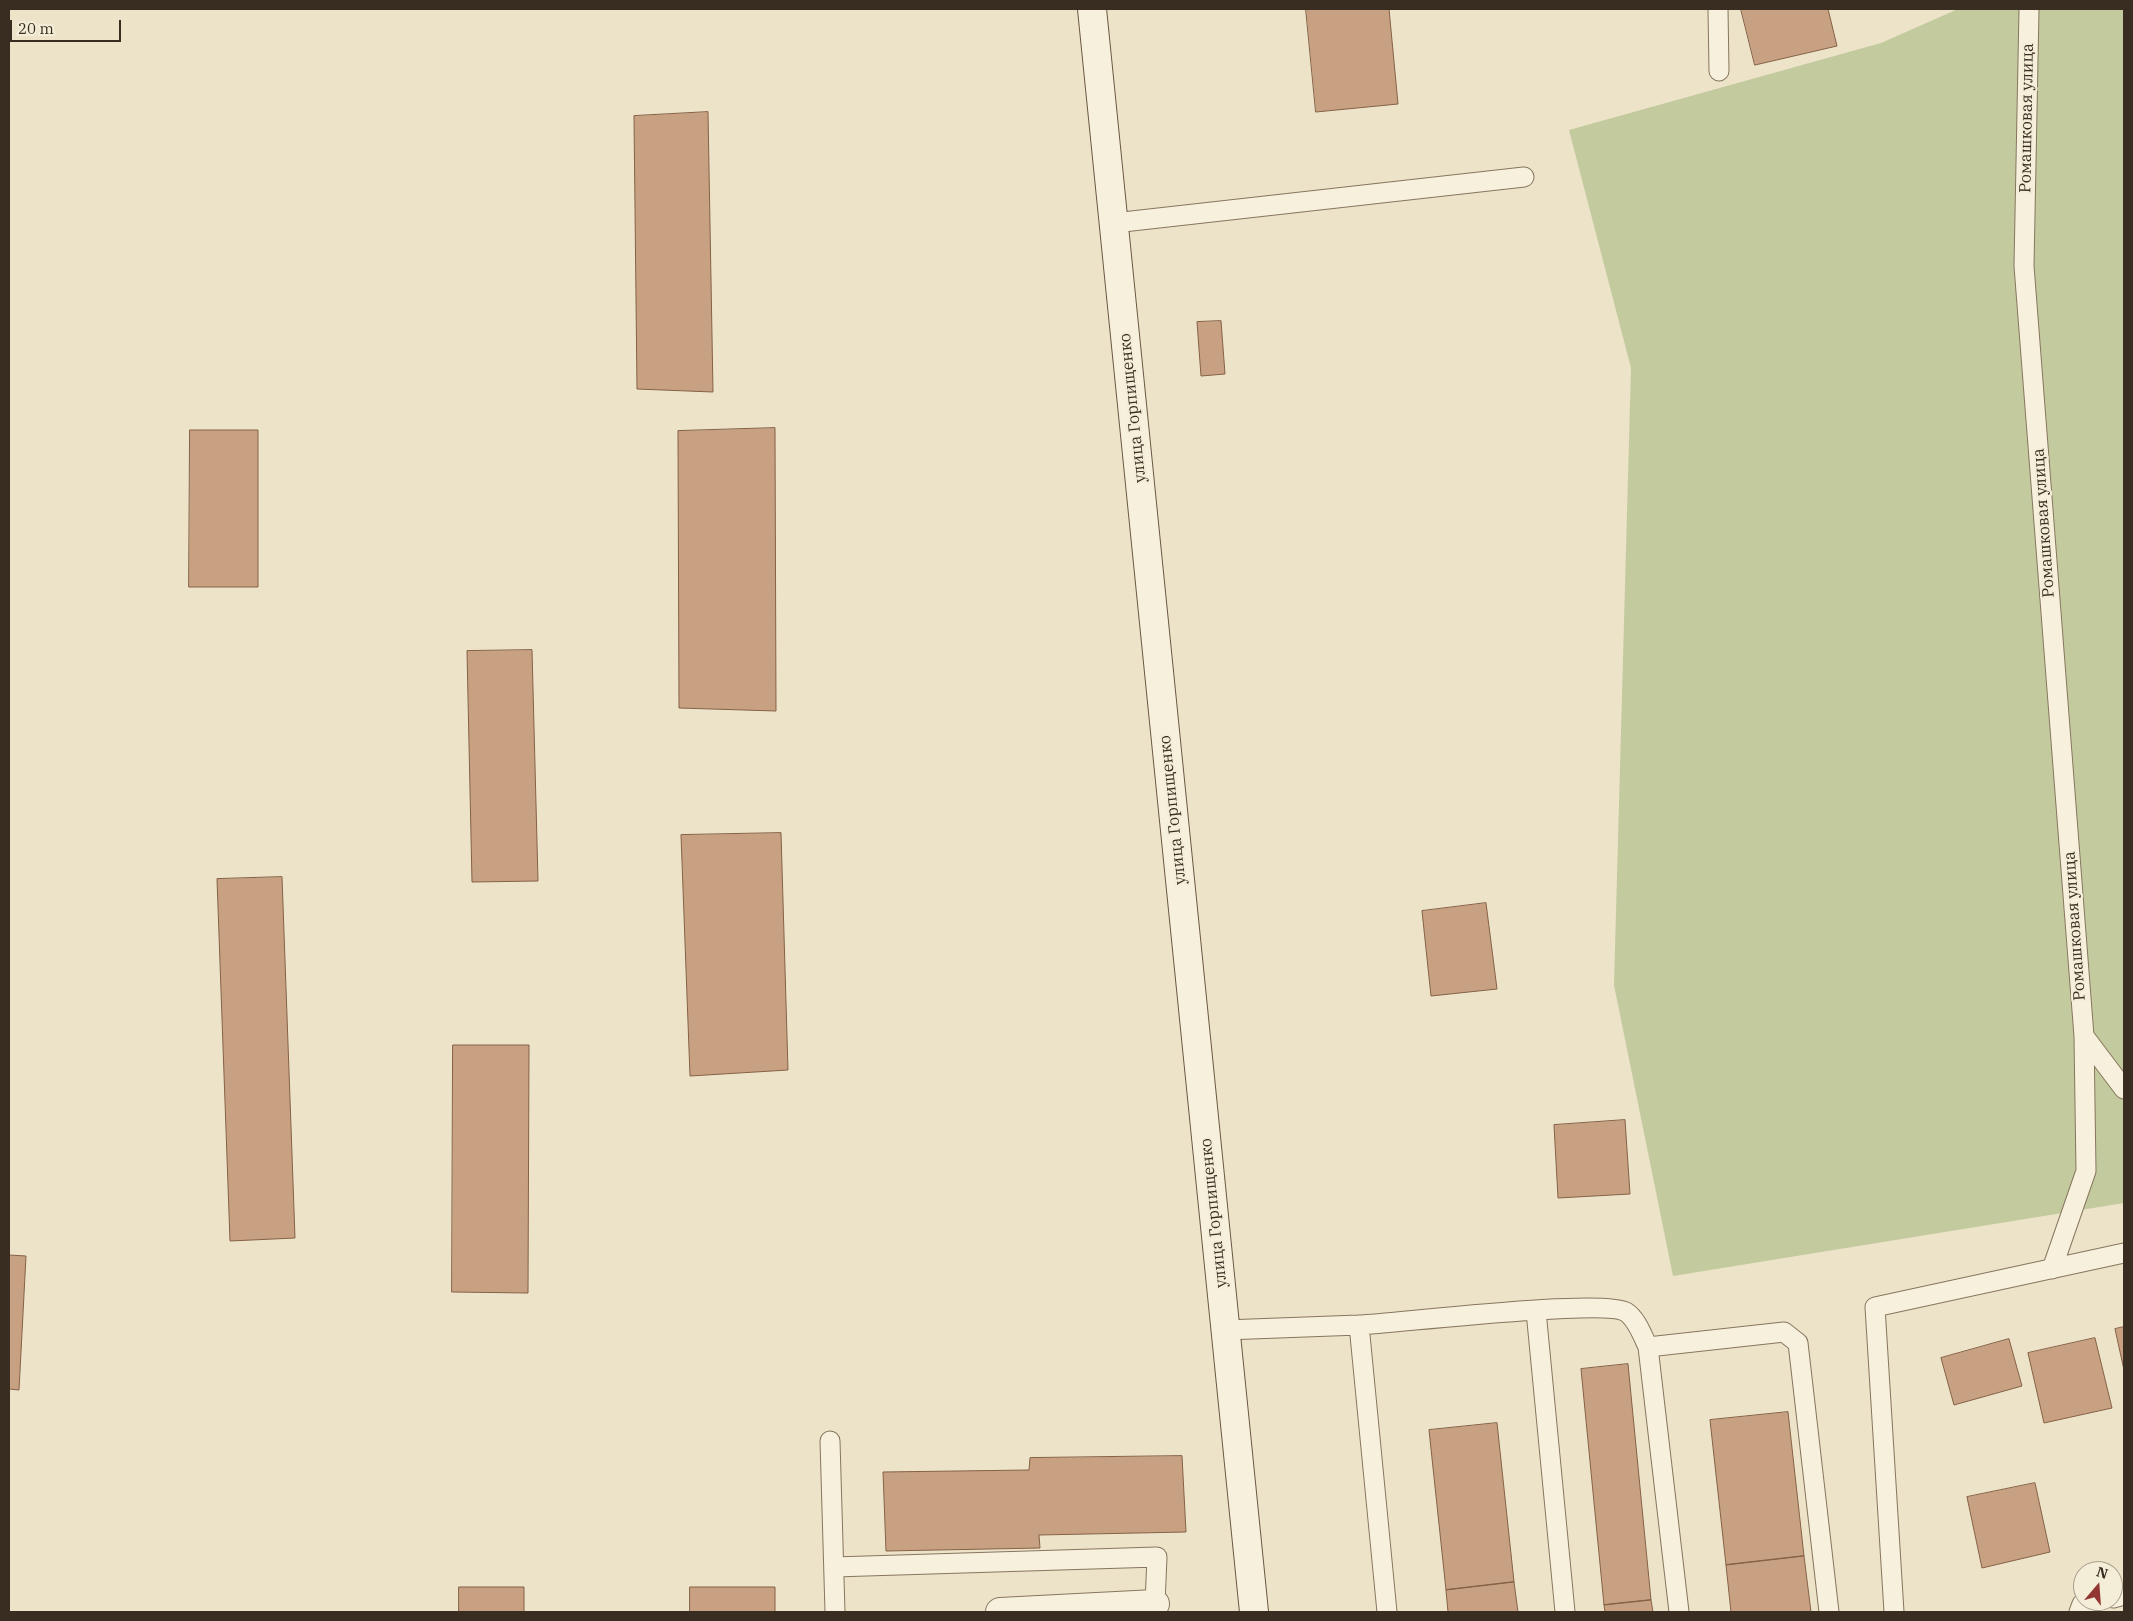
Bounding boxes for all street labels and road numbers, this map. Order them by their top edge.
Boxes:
street label: Ромашковая улица [2016,43,2038,193]
street label: улица Горпищенко [1116,332,1150,484]
street label: Ромашковая улица [2029,448,2059,598]
street label: улица Горпищенко [1156,734,1190,886]
street label: Ромашковая улица [2060,851,2090,1001]
street label: улица Горпищенко [1197,1137,1231,1289]

